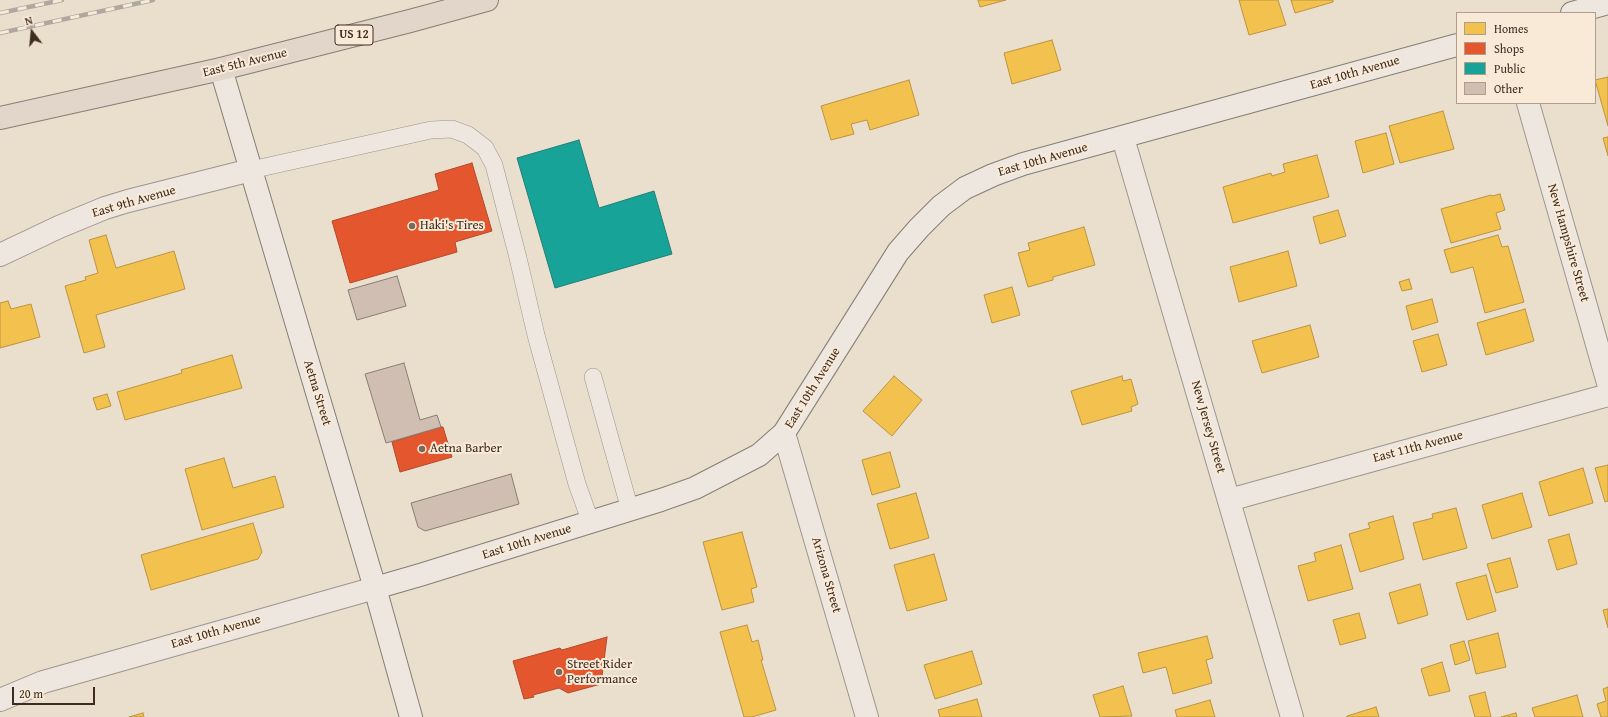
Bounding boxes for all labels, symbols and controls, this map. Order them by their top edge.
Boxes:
north arrow [12,12,52,52]
text: N [23,12,34,29]
legend [1456,12,1596,104]
text: Homes [1494,20,1528,37]
road number: US 12 [335,25,373,45]
text: Shops [1494,40,1524,57]
street label: East 5th Avenue [201,45,289,81]
street label: East 10th Avenue [1308,53,1402,93]
text: Public [1494,60,1525,77]
text: Other [1494,80,1523,97]
street label: East 10th Avenue [996,140,1090,180]
street label: New Hampshire Street [1544,182,1592,304]
street label: East 9th Avenue [90,183,178,221]
place label: Haki's Tires [420,218,484,234]
marker: Haki's Tires [407,221,417,231]
street label: East 10th Avenue [782,345,844,431]
street label: Aetna Street [300,358,334,428]
street label: New Jersey Street [1187,379,1229,475]
street label: East 11th Avenue [1371,427,1465,467]
place label: Aetna Barber [430,441,502,457]
marker: Aetna Barber [417,444,427,454]
street label: East 10th Avenue [480,521,574,563]
street label: Arizona Street [808,535,844,615]
street label: East 10th Avenue [169,612,263,652]
place label: Street Rider Performance [567,657,638,688]
marker: Street Rider Performance [554,667,564,677]
scale bar [14,679,97,705]
text: 20 m [19,685,43,702]

